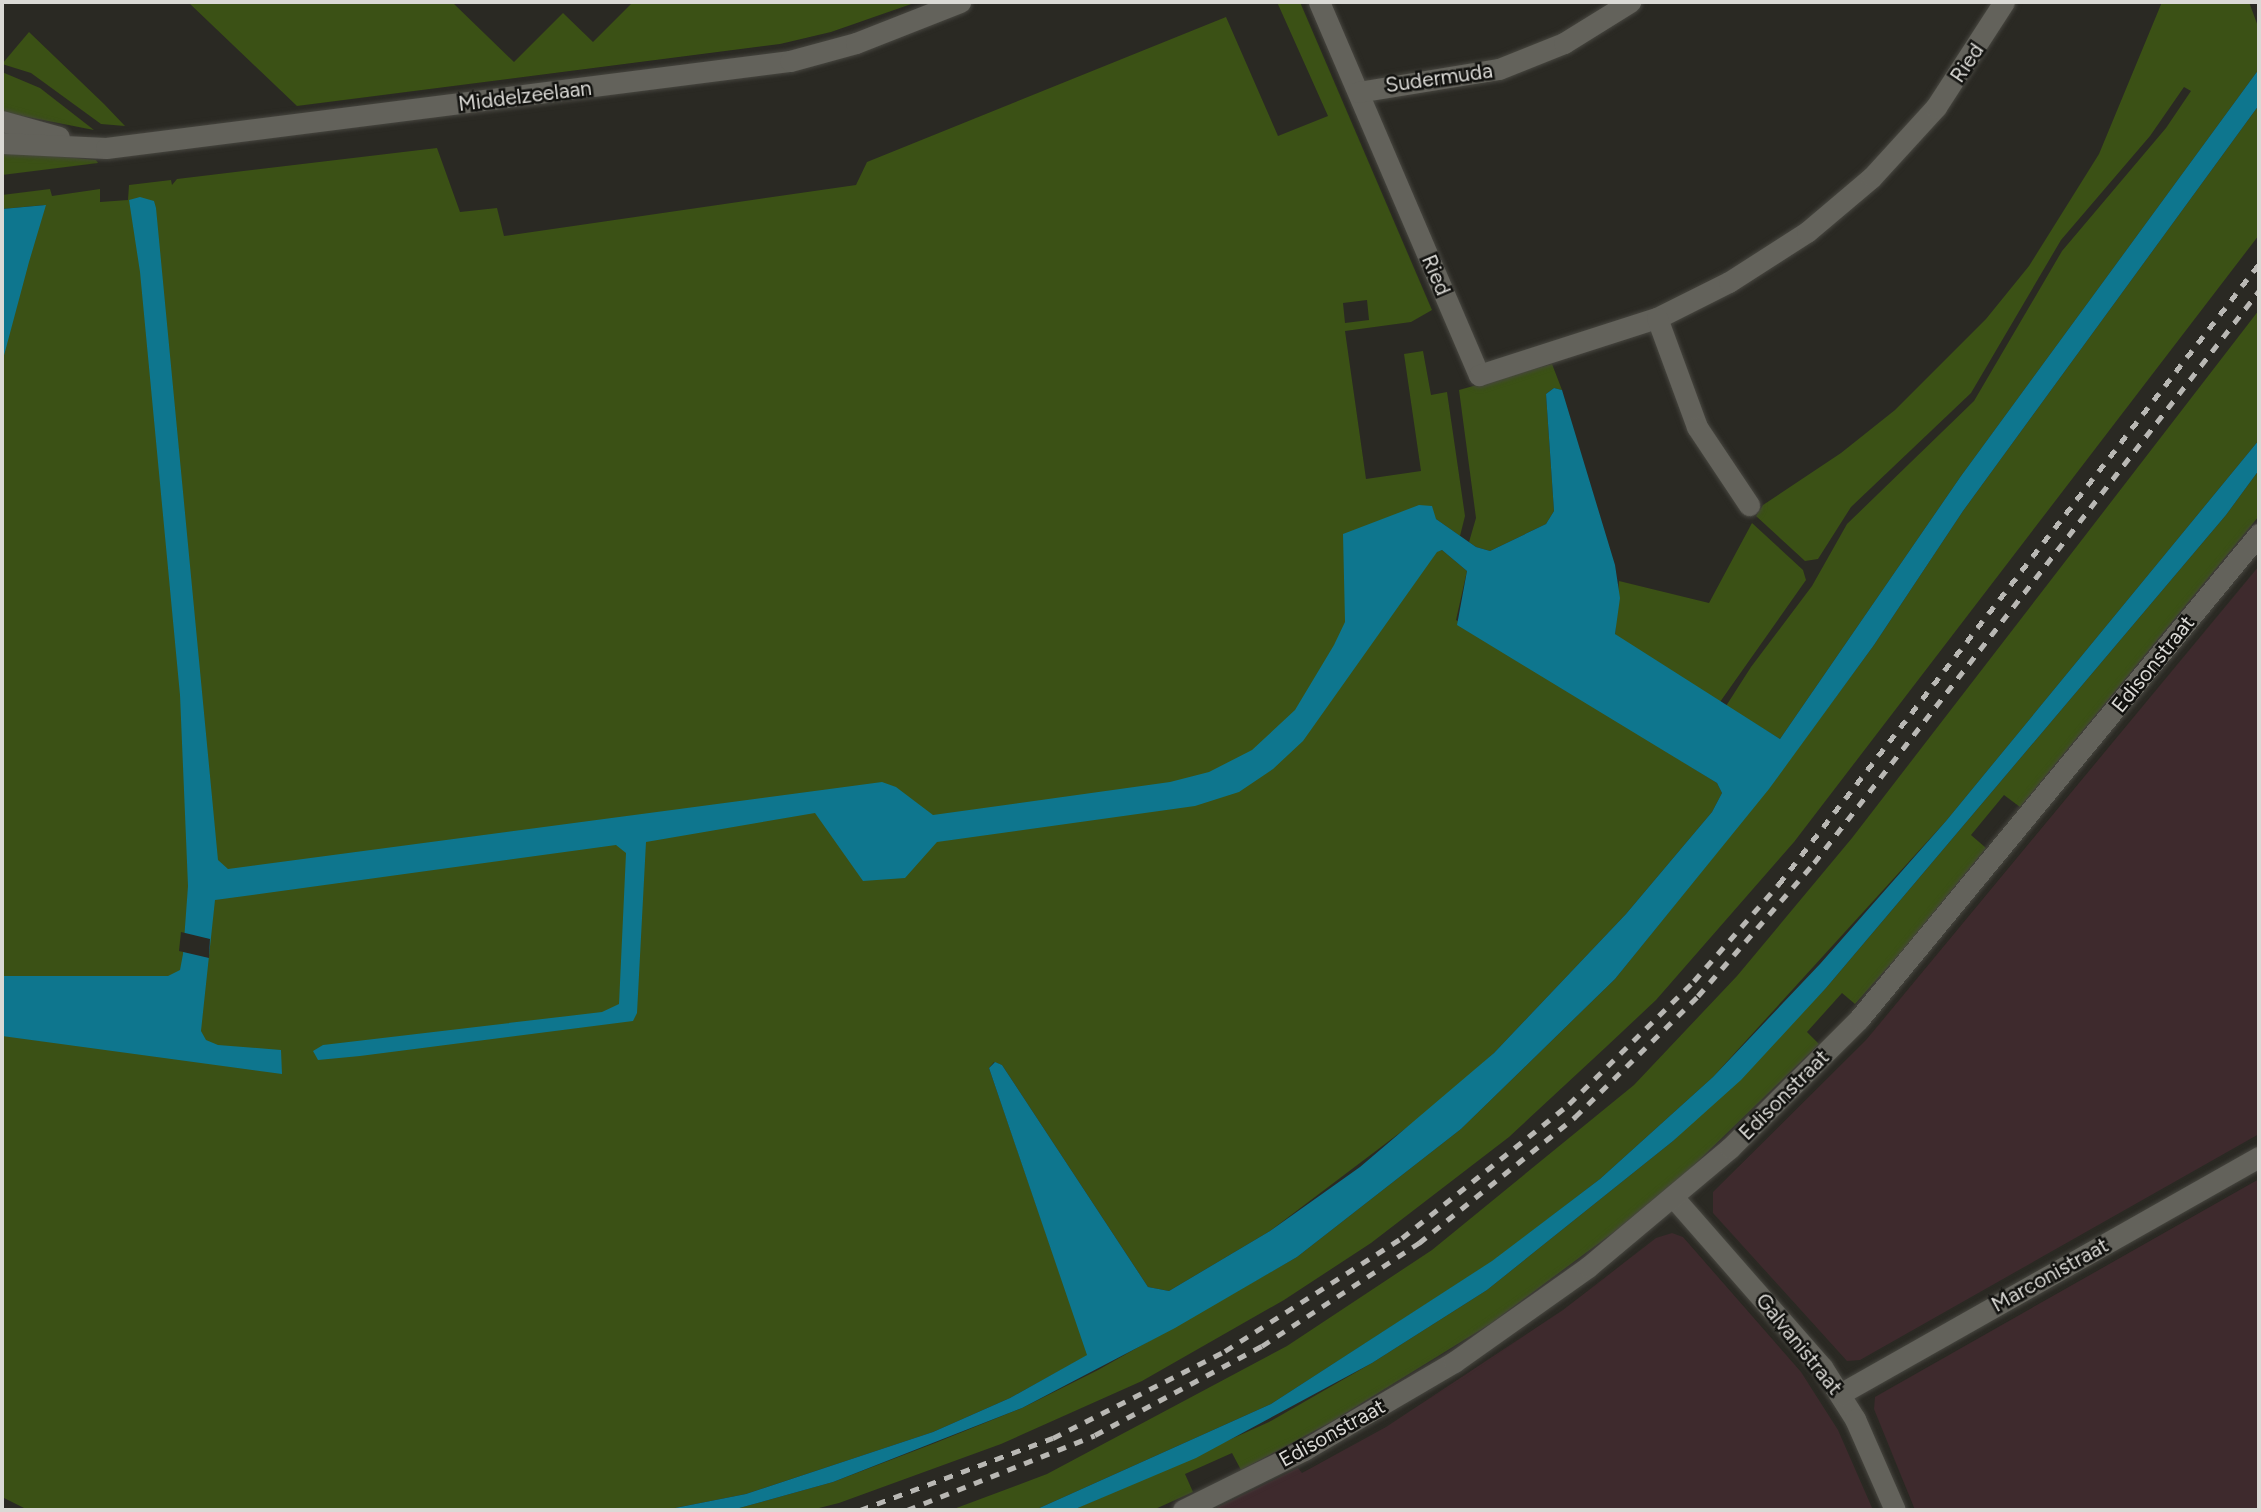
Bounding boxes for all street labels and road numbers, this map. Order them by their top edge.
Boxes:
street label: Ried [1945,39,1989,87]
street label: Sudermuda [1384,58,1494,98]
street label: Middelzeelaan [457,75,593,117]
street label: Ried [1416,251,1456,299]
street label: Edisonstraat [2106,610,2200,718]
street label: Edisonstraat [1734,1045,1834,1145]
street label: Marconistraat [1987,1232,2113,1318]
street label: Galvanistraat [1750,1288,1848,1400]
street label: Edisonstraat [1275,1394,1389,1472]

